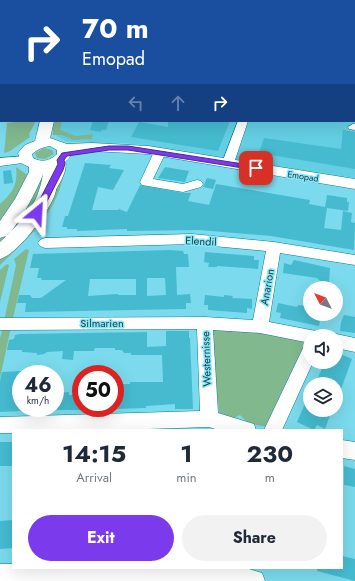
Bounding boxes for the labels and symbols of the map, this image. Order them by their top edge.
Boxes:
pin [239,151,273,185]
street label: Emopad [286,167,320,185]
position arrow [16,192,58,234]
street label: Elendil [185,232,217,250]
street label: Anarion [256,268,278,306]
north arrow [303,281,343,321]
street label: Silmarien [80,315,124,331]
street label: Westernisse [197,331,215,387]
speed limit sign: 50 [72,365,124,417]

